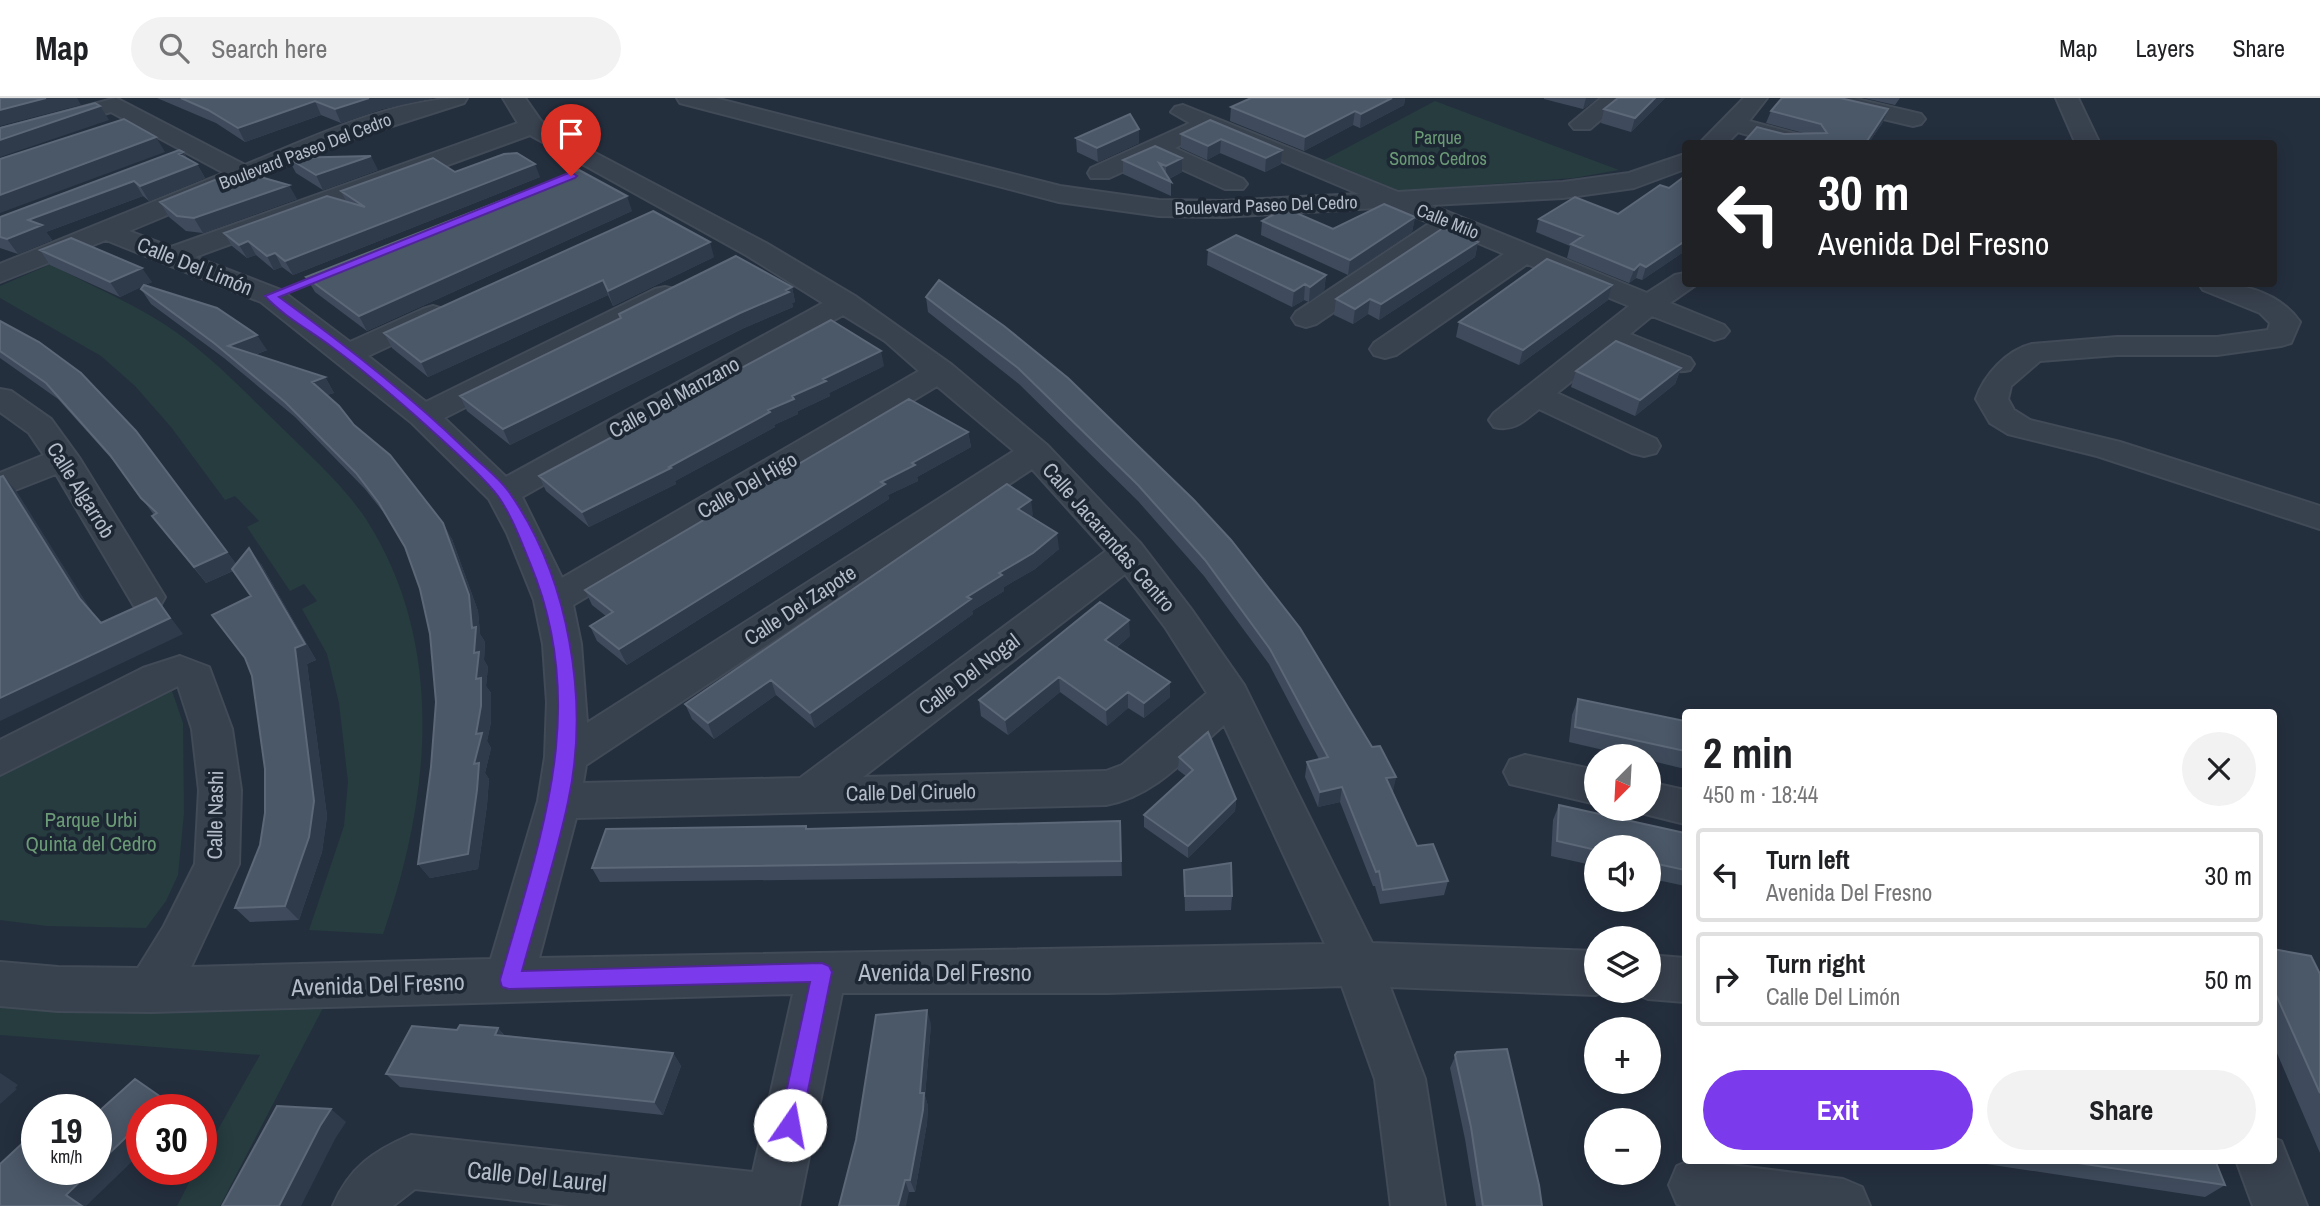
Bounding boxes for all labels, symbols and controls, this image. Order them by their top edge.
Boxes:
search box [131,17,621,80]
text: Map [35,26,89,70]
icon: search [155,29,193,67]
text: Search here [211,31,327,66]
text: Map [2059,32,2097,64]
text: Layers [2135,32,2194,64]
text: Share [2232,32,2285,64]
pin [541,104,601,176]
street label: Boulevard Paseo Del Cedro [215,107,395,195]
icon: arrive [552,115,590,153]
park label: Parque Somos Cedros [1389,125,1487,171]
text: 30 m [1818,159,1910,225]
icon: left [1703,168,1794,259]
street label: Boulevard Paseo Del Cedro [1174,189,1358,221]
street label: Calle Milo [1413,197,1483,245]
text: Avenida Del Fresno [1818,222,2049,265]
street label: Calle Del Limón [133,230,257,302]
street label: Calle Del Manzano [603,349,745,445]
street label: Calle Algarrob [40,436,122,544]
street label: Calle Del Higo [692,445,802,525]
street label: Calle Jacarandas Centro [1036,456,1182,618]
street label: Calle Del Zapote [738,558,862,652]
street label: Calle Del Nogal [913,626,1025,722]
text: 2 min [1703,725,1793,781]
button: close [2182,732,2256,806]
north arrow [1584,744,1661,821]
map controls [1584,744,1661,1185]
street label: Calle Nashi [200,770,230,860]
street label: Calle Del Ciruelo [846,776,976,808]
text: 450 m · 18:44 [1703,779,1818,810]
park label: Parque Urbi Quinta del Cedro [25,805,157,858]
button: sound [1584,835,1661,912]
text: Turn left [1766,842,1850,877]
icon: left [1707,856,1745,894]
text: 30 m [2205,858,2252,893]
text: Avenida Del Fresno [1766,877,1932,908]
button: layers [1584,926,1661,1003]
text: Turn right [1766,946,1865,981]
street label: Avenida Del Fresno [857,956,1032,988]
icon: right [1707,960,1745,998]
text: 50 m [2205,962,2252,997]
street label: Avenida Del Fresno [290,965,465,1003]
text: Calle Del Limón [1766,981,1900,1012]
button: + [1584,1017,1661,1094]
button: Exit [1703,1070,1973,1150]
button: Share [1987,1070,2256,1150]
position arrow [753,1088,827,1162]
speed limit sign: 30 [126,1094,217,1185]
text: 19 [51,1107,82,1154]
button: − [1584,1108,1661,1185]
text: km/h [51,1144,83,1169]
street label: Calle Del Laurel [466,1153,608,1199]

